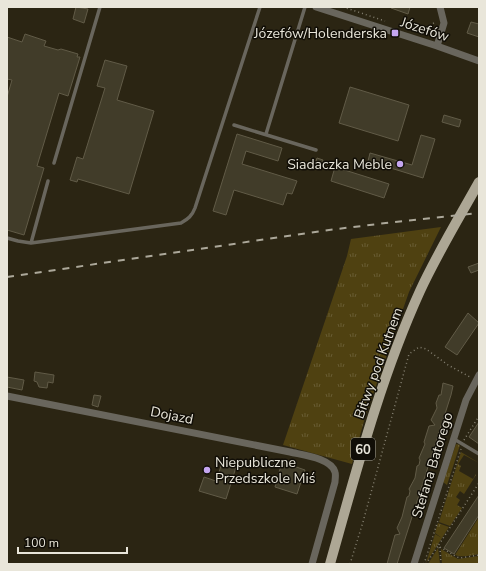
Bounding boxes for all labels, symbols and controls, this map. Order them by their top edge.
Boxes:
street label: Józefów [397,12,452,46]
place label: Józefów/Holenderska [253,24,387,43]
marker: Józefów/Holenderska [390,28,400,38]
place label: Siadaczka Meble [287,155,392,174]
marker: Siadaczka Meble [395,159,405,169]
street label: Bitwy pod Kutnem [350,305,407,421]
street label: Dojazd [149,402,195,429]
street label: Stefana Batorego [407,410,458,520]
road number: 60 [351,438,375,460]
place label: Niepubliczne Przedszkole Miś [215,453,316,488]
marker: Niepubliczne Przedszkole Miś [202,465,212,475]
scale bar [18,529,127,555]
text: 100 m [24,535,59,551]

